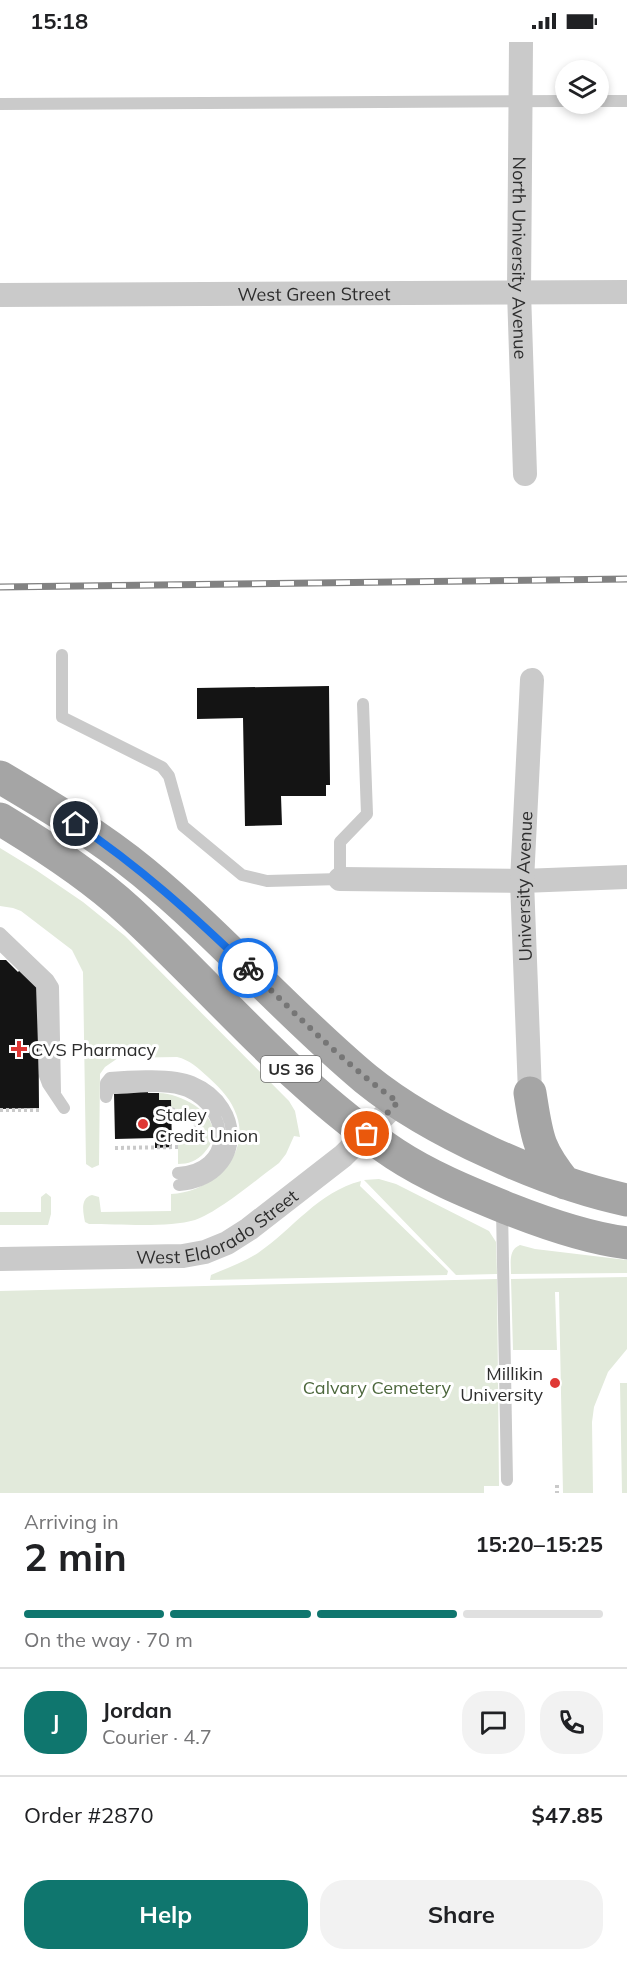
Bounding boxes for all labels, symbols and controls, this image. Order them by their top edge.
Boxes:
text: 15:18 [30,7,88,35]
map controls [555,60,609,114]
button: layers [555,60,609,114]
street label: North University Avenue [507,157,533,360]
street label: West Green Street [237,282,391,305]
pin [50,798,101,849]
icon: home [59,807,92,840]
street label: University Avenue [510,810,537,962]
courier [218,938,278,998]
icon: bike [232,952,265,985]
place label: CVS Pharmacy [31,1038,156,1061]
marker: CVS Pharmacy [12,1042,26,1056]
road number: US 36 [261,1056,321,1082]
place label: Staley Credit Union [155,1103,258,1147]
pin [341,1108,392,1159]
marker: Staley Credit Union [136,1117,150,1131]
icon: bag [350,1117,383,1150]
street label: West Eldorado Street [136,1184,302,1268]
place label: Millikin University [460,1362,543,1406]
park label: Calvary Cemetery [303,1376,452,1399]
marker: Millikin University [548,1376,562,1390]
text: Arriving in [24,1509,119,1534]
text: 15:20–15:25 [475,1530,603,1558]
text: 2 min [24,1532,127,1581]
text: On the way · 70 m [24,1627,193,1652]
button: chat [462,1691,525,1754]
button: phone [540,1691,603,1754]
text: Jordan [102,1696,172,1724]
text: J [52,1708,59,1736]
text: Courier · 4.7 [102,1724,212,1749]
text: Order #2870 [24,1801,154,1829]
text: $47.85 [532,1801,603,1829]
button: Help [24,1880,308,1949]
button: Share [320,1880,603,1949]

